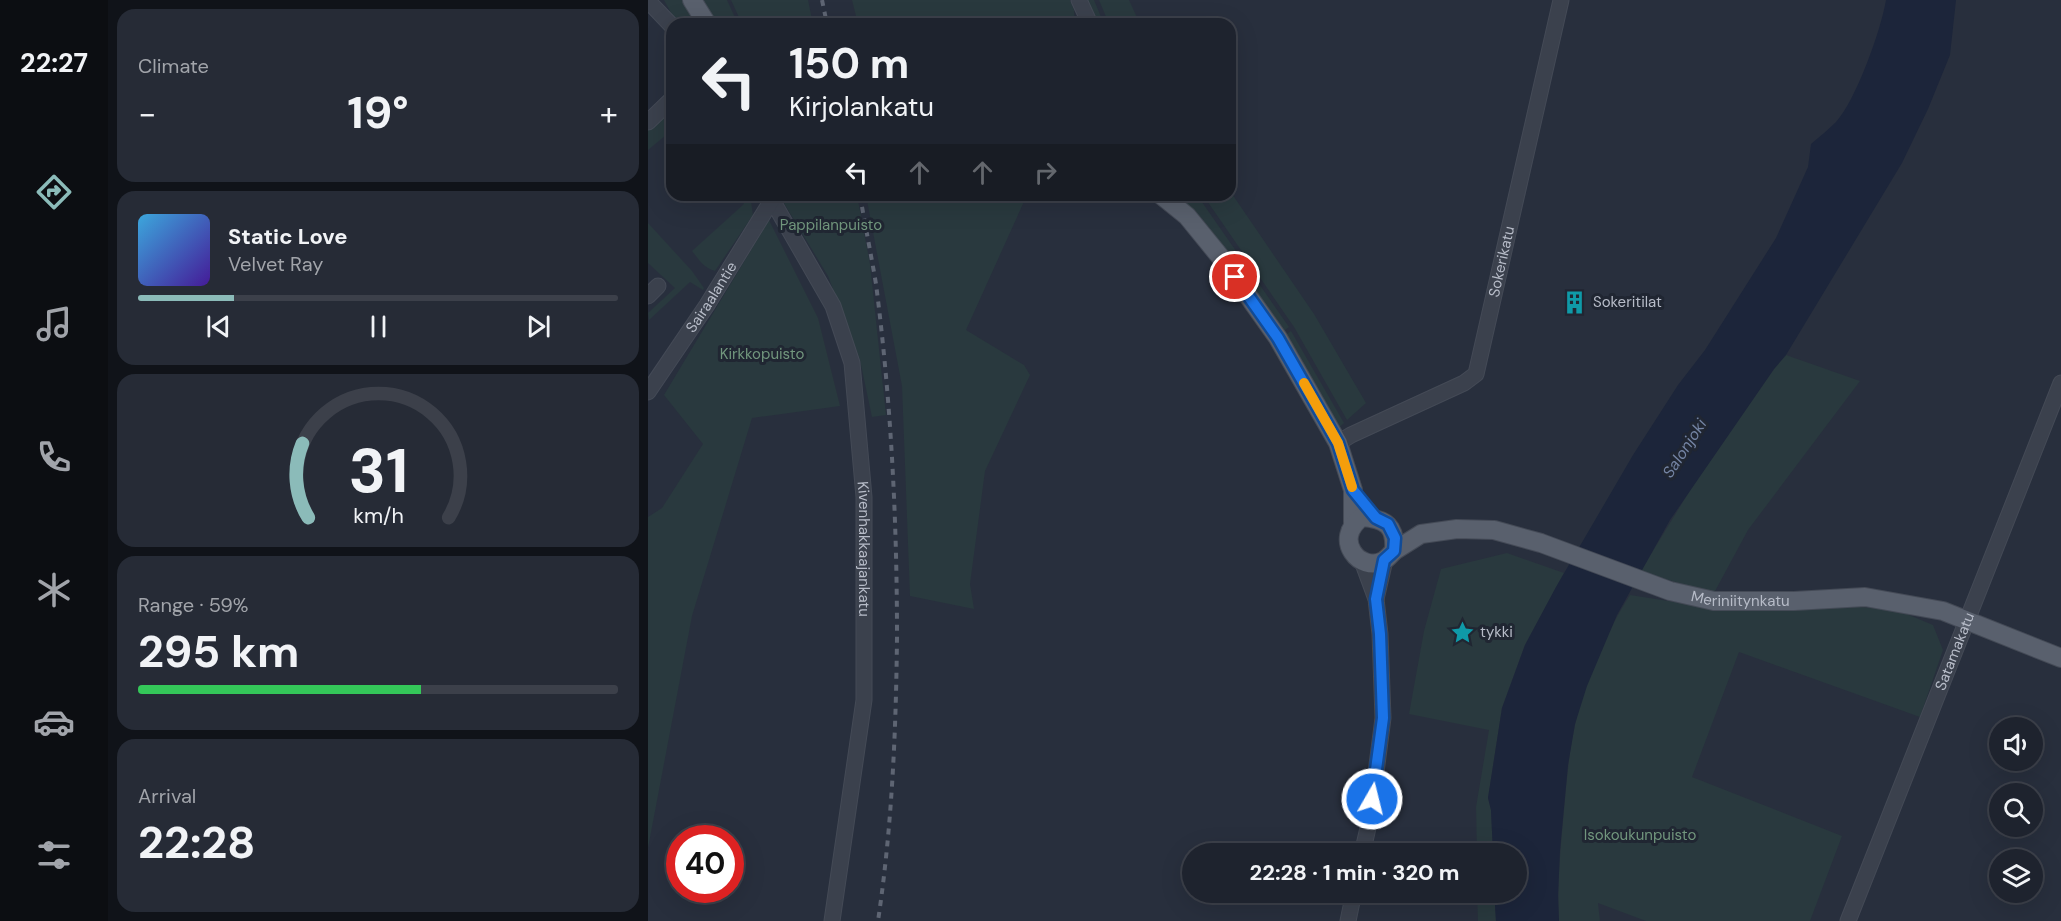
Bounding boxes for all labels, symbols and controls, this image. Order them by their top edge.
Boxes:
text: 150 m [789,36,909,91]
icon: left [690,42,768,120]
text: 22:27 [20,45,88,80]
text: Climate [138,53,209,79]
text: 19° [347,83,409,142]
text: Kirjolankatu [789,89,934,124]
text: − [138,92,156,135]
text: + [600,92,618,135]
icon: left [840,156,873,189]
icon: ahead [903,156,936,189]
icon: ahead [966,156,999,189]
icon: right [1029,156,1062,189]
icon: directions [33,171,75,213]
park label: Pappilanpuisto [780,215,882,235]
text: Static Love [228,222,348,251]
street label: Sokerikatu [1484,224,1519,299]
text: Velvet Ray [228,251,323,277]
pin [1209,251,1260,302]
street label: Sairaalantie [681,258,741,337]
icon: arrive [1218,260,1251,293]
building icon: Sokeritilat [1562,289,1588,315]
place label: Sokeritilat [1593,292,1662,312]
icon: music [33,303,75,345]
icon: previous [202,310,235,343]
icon: pause [362,310,395,343]
icon: next [522,310,555,343]
park label: Kirkkopuisto [720,344,804,364]
water label: Salonjoki [1658,414,1712,482]
text: 31 [348,430,408,511]
icon: phone [33,436,75,478]
street label: Kivenhakkaajankatu [853,480,874,617]
text: km/h [353,502,403,530]
icon: climate [33,569,75,611]
street label: Meriniitynkatu [1689,586,1790,611]
text: Range · 59% [138,592,249,618]
street label: Satamakatu [1930,609,1979,693]
place icon: tykki [1449,619,1475,645]
text: 295 km [138,622,299,681]
place label: tykki [1480,622,1513,642]
icon: car [33,701,75,743]
map controls [1989,717,2043,903]
button: sound [1989,717,2043,771]
position arrow [1340,767,1404,831]
text: Arrival [138,783,196,809]
button: search [1989,783,2043,837]
text: 22:28 [138,813,256,872]
speed limit sign: 40 [666,825,744,903]
park label: Isokoukunpuisto [1584,825,1696,845]
icon: filters [33,834,75,876]
button: layers [1989,849,2043,903]
text: 22:28 · 1 min · 320 m [1250,858,1459,887]

